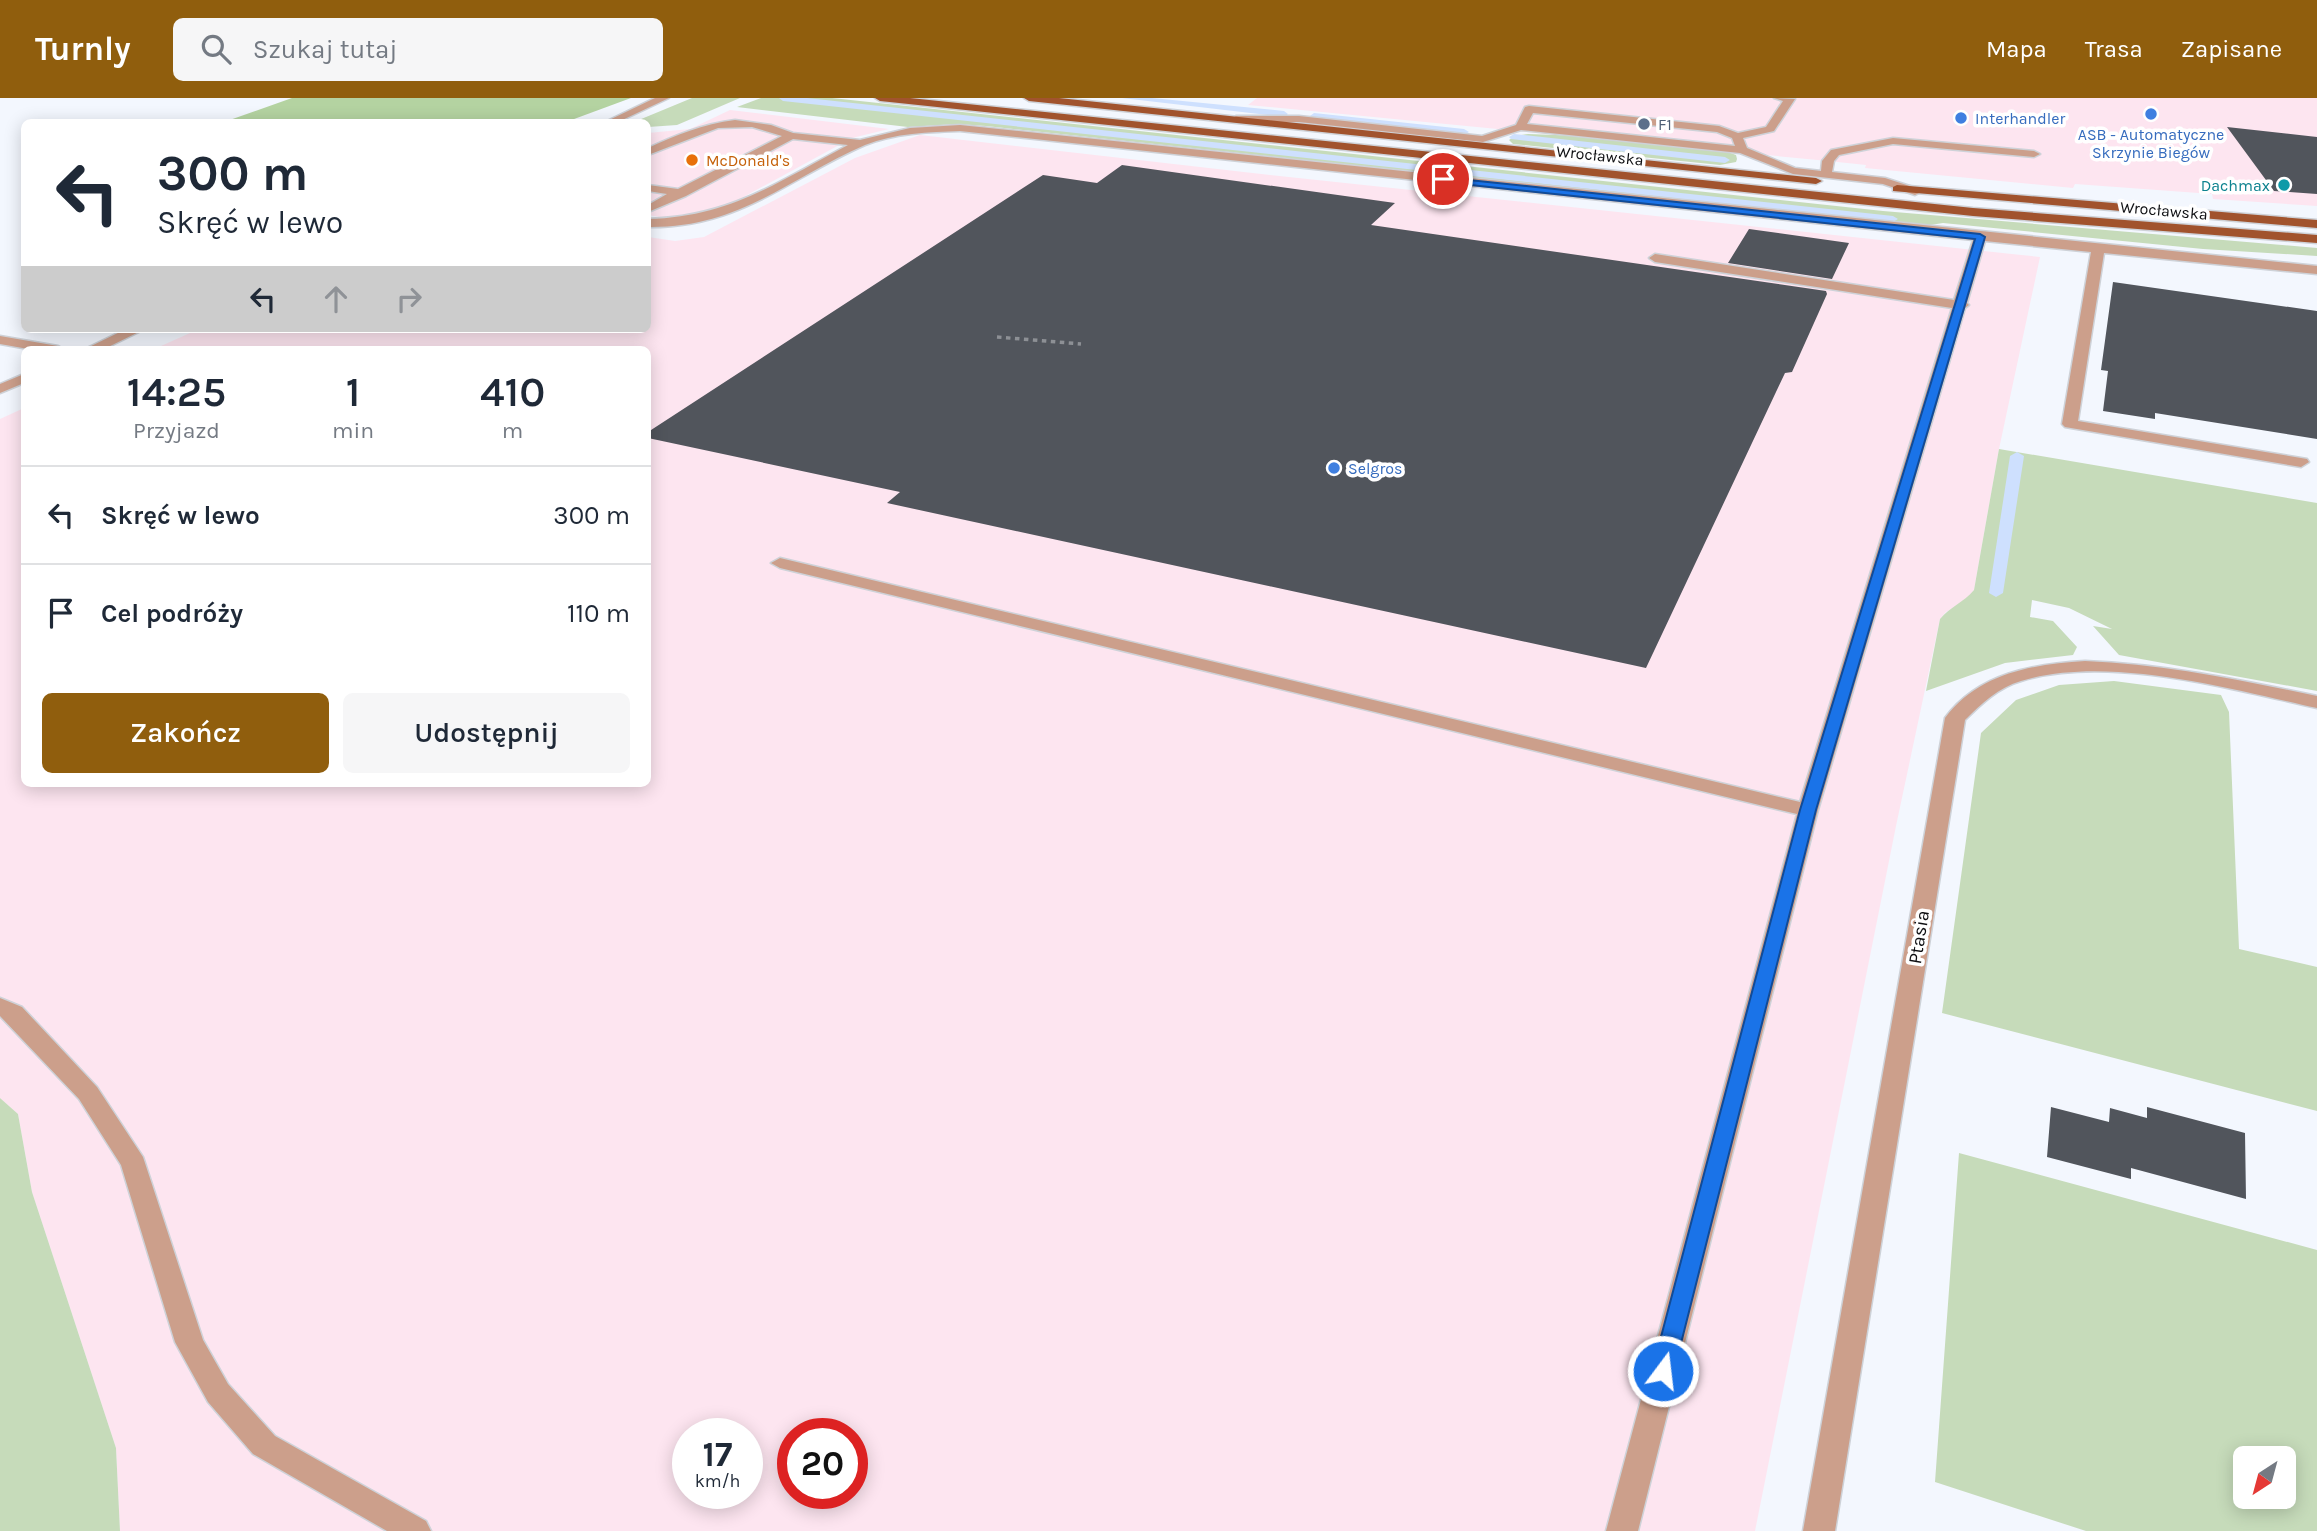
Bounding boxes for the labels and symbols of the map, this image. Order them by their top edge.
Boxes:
marker: ASB - Automatyczne Skrzynie Biegów [2143,106,2159,122]
place label: Interhandler [1975,109,2065,128]
marker: Interhandler [1953,110,1969,126]
place label: F1 [1658,115,1672,134]
marker: F1 [1636,116,1652,132]
place label: ASB - Automatyczne Skrzynie Biegów [2078,125,2224,162]
street label: Wrocławska [1555,141,1645,170]
pin [1413,149,1473,209]
place label: McDonald's [706,151,790,170]
marker: McDonald's [684,152,700,168]
place label: Dachmax [2201,176,2270,195]
marker: Dachmax [2276,177,2292,193]
street label: Wrocławska [2119,197,2208,224]
place label: Selgros [1348,459,1402,478]
marker: Selgros [1326,460,1342,476]
street label: Ptasia [1904,909,1934,966]
position arrow [1626,1334,1700,1408]
speed limit sign: 20 [777,1418,868,1509]
north arrow [2233,1446,2296,1508]

